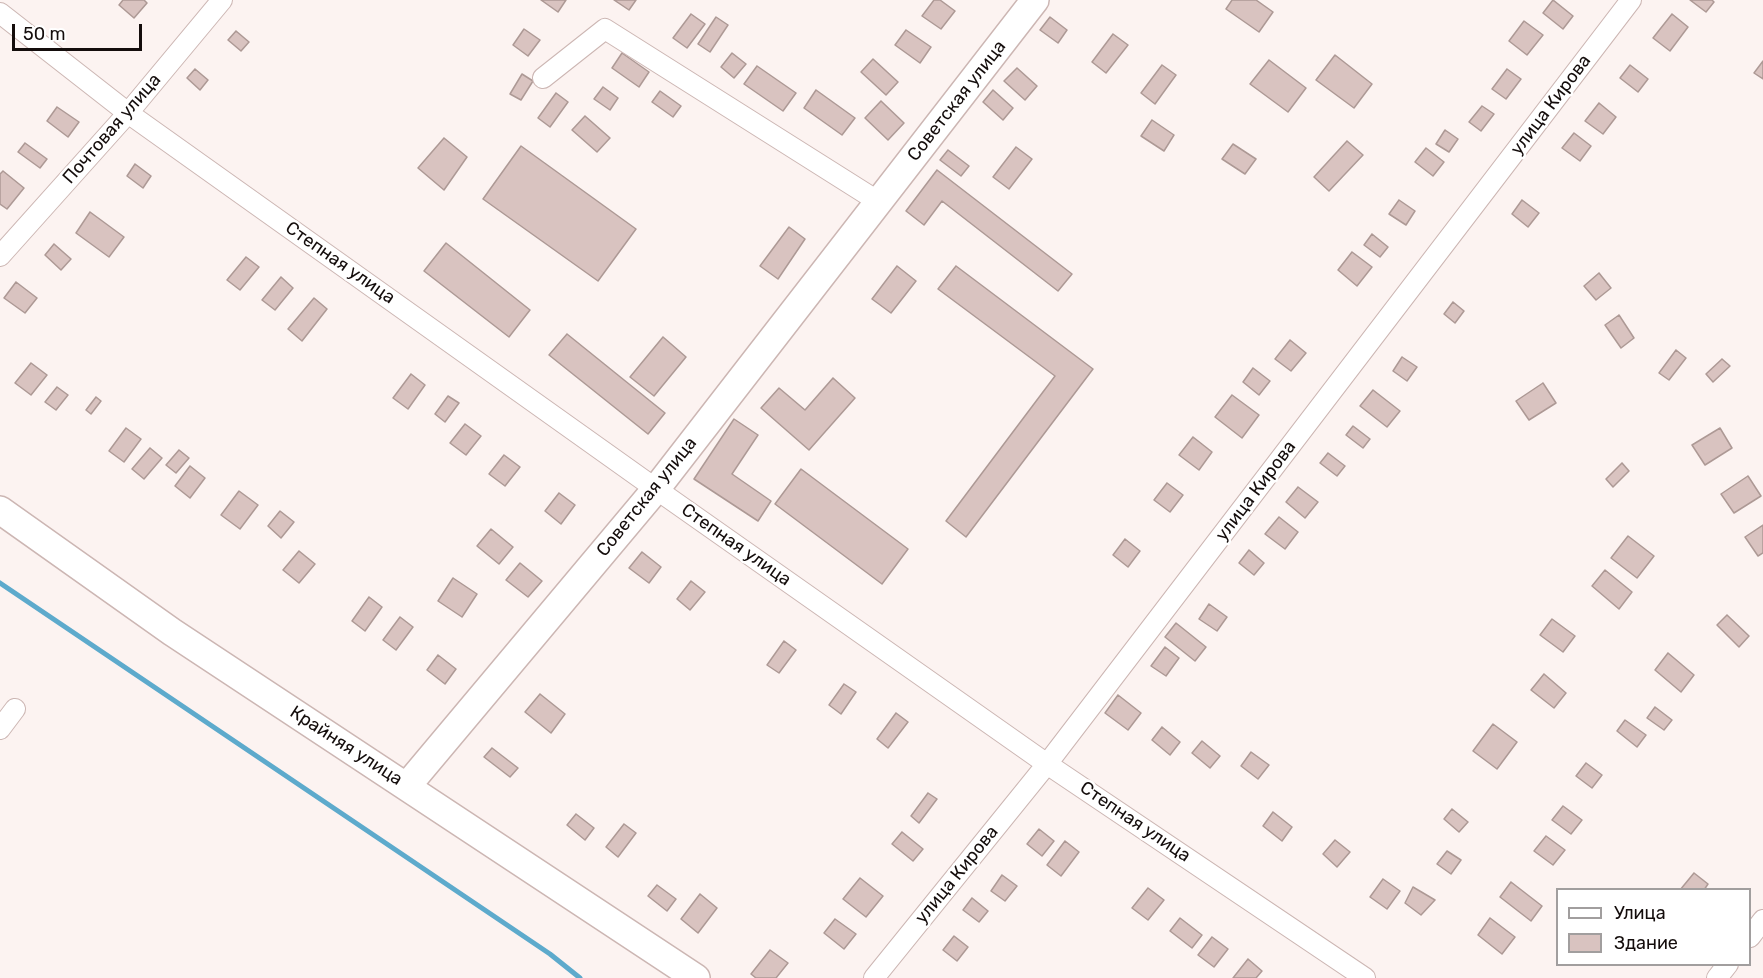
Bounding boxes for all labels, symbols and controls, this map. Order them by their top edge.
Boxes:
scale bar [15,12,146,50]
text: 50 m [23,23,66,45]
street label: Советская улица [903,36,1011,166]
street label: улица Кирова [1506,51,1596,159]
street label: Почтовая улица [58,70,166,188]
street label: Степная улица [281,217,399,309]
street label: Советская улица [592,433,702,561]
street label: улица Кирова [1211,437,1301,545]
street label: Степная улица [677,499,795,591]
street label: Крайняя улица [286,702,406,790]
street label: Степная улица [1076,777,1194,867]
street label: улица Кирова [911,822,1003,928]
legend [1556,888,1751,966]
text: Улица [1614,902,1666,924]
text: Здание [1614,932,1678,954]

